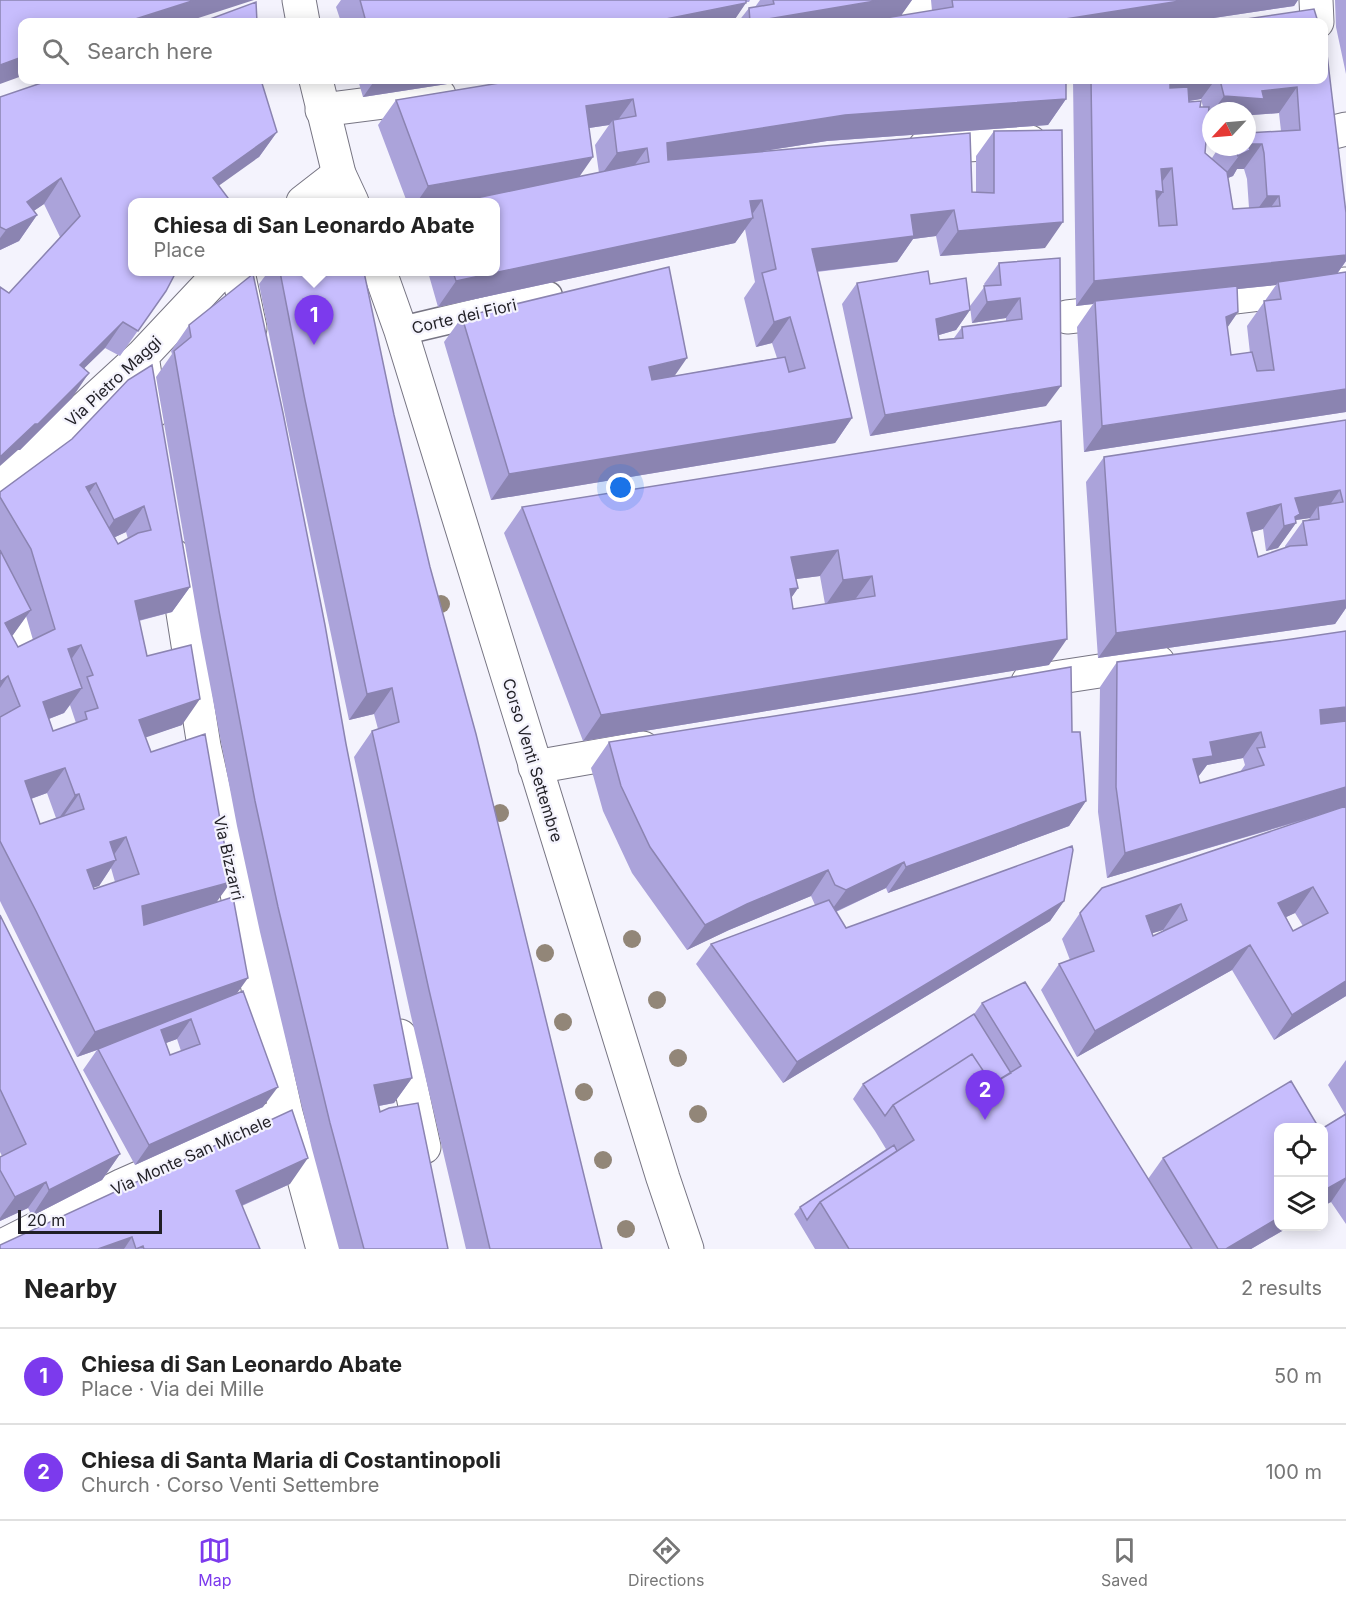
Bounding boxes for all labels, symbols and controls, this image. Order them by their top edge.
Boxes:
search box [18,18,1328,84]
icon: search [39,35,72,68]
text: Search here [87,38,213,64]
north arrow [1202,102,1256,156]
popup [128,198,500,276]
text: Chiesa di San Leonardo Abate [153,212,475,238]
text: Place [153,238,205,262]
street label: Corte dei Fiori [410,294,518,338]
pin: 1 [294,296,334,345]
street label: Via Pietro Maggi [61,331,165,431]
your location [606,473,635,502]
street label: Corso Venti Settembre [499,676,567,844]
street label: Via Bizzarri [210,814,248,902]
pin: 2 [966,1070,1004,1120]
street label: Via Monte San Michele [108,1111,274,1199]
map controls [1274,1123,1328,1231]
button: locate [1274,1123,1328,1177]
button: layers [1274,1177,1328,1231]
scale bar [18,1207,162,1234]
text: 20 m [27,1210,65,1230]
text: Nearby [24,1273,117,1304]
text: 2 results [1241,1276,1322,1300]
text: Chiesa di San Leonardo Abate [81,1351,402,1377]
text: 1 [39,1364,48,1388]
text: 50 m [1274,1364,1322,1388]
text: Place · Via dei Mille [81,1377,264,1401]
text: Chiesa di Santa Maria di Costantinopoli [81,1447,501,1473]
text: 2 [37,1460,50,1484]
text: 100 m [1265,1460,1322,1484]
text: Church · Corso Venti Settembre [81,1473,379,1497]
tab: Map [198,1534,232,1590]
tab: Directions [628,1534,704,1590]
tab: Saved [1101,1534,1148,1590]

